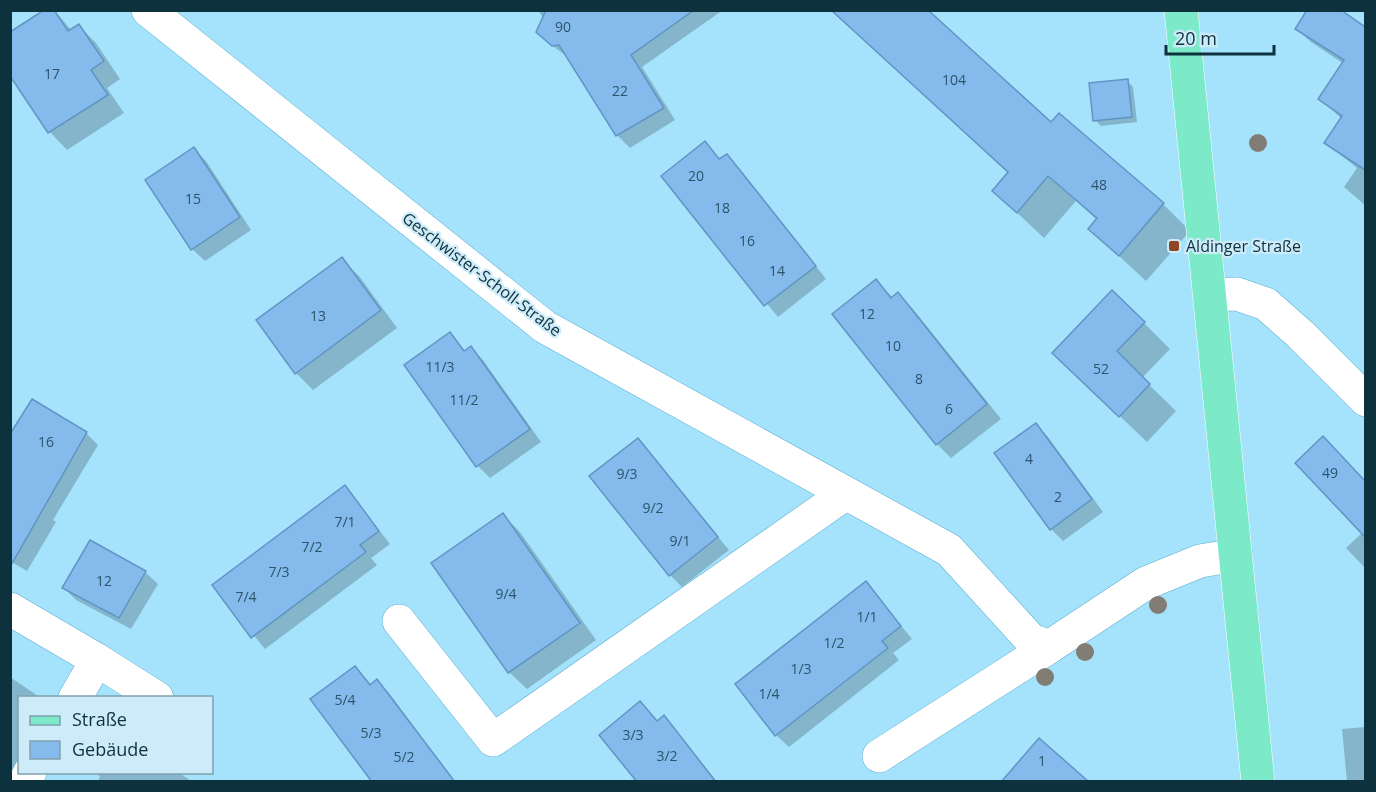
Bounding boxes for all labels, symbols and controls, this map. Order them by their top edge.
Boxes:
house number: 90 [555,17,571,36]
scale bar [1166,18,1274,56]
text: 20 m [1175,26,1217,50]
house number: 17 [44,64,60,83]
house number: 104 [942,70,966,89]
house number: 22 [612,81,628,100]
house number: 20 [688,166,704,185]
house number: 48 [1091,175,1107,194]
house number: 15 [185,189,201,208]
house number: 18 [714,198,730,217]
street label: Geschwister-Scholl-Straße [398,207,566,341]
house number: 16 [739,231,755,250]
place label: Aldinger Straße [1186,235,1301,257]
marker: Aldinger Straße [1167,239,1181,253]
house number: 14 [769,261,785,280]
house number: 12 [859,304,875,323]
house number: 13 [310,306,326,325]
house number: 10 [885,336,901,355]
house number: 11/3 [425,357,455,376]
house number: 52 [1093,359,1109,378]
house number: 8 [915,369,923,388]
house number: 11/2 [449,390,479,409]
house number: 6 [945,399,953,418]
house number: 16 [38,432,54,451]
house number: 4 [1025,449,1033,468]
house number: 49 [1322,463,1338,482]
house number: 9/3 [616,464,638,483]
house number: 2 [1054,487,1062,506]
house number: 9/2 [642,498,664,517]
house number: 7/1 [334,512,356,531]
house number: 9/1 [669,531,691,550]
house number: 7/2 [301,537,323,556]
house number: 7/3 [268,562,290,581]
house number: 12 [96,571,112,590]
house number: 9/4 [495,584,517,603]
house number: 7/4 [235,587,257,606]
house number: 1/1 [856,607,878,626]
house number: 1/2 [823,633,845,652]
house number: 1/3 [790,659,812,678]
house number: 1/4 [758,684,780,703]
house number: 5/4 [334,690,356,709]
legend [18,696,213,774]
text: Straße [72,707,127,731]
house number: 5/3 [360,723,382,742]
house number: 3/3 [622,725,644,744]
text: Gebäude [72,737,148,761]
house number: 3/2 [656,746,678,765]
house number: 5/2 [393,747,415,766]
house number: 1 [1038,751,1046,770]

